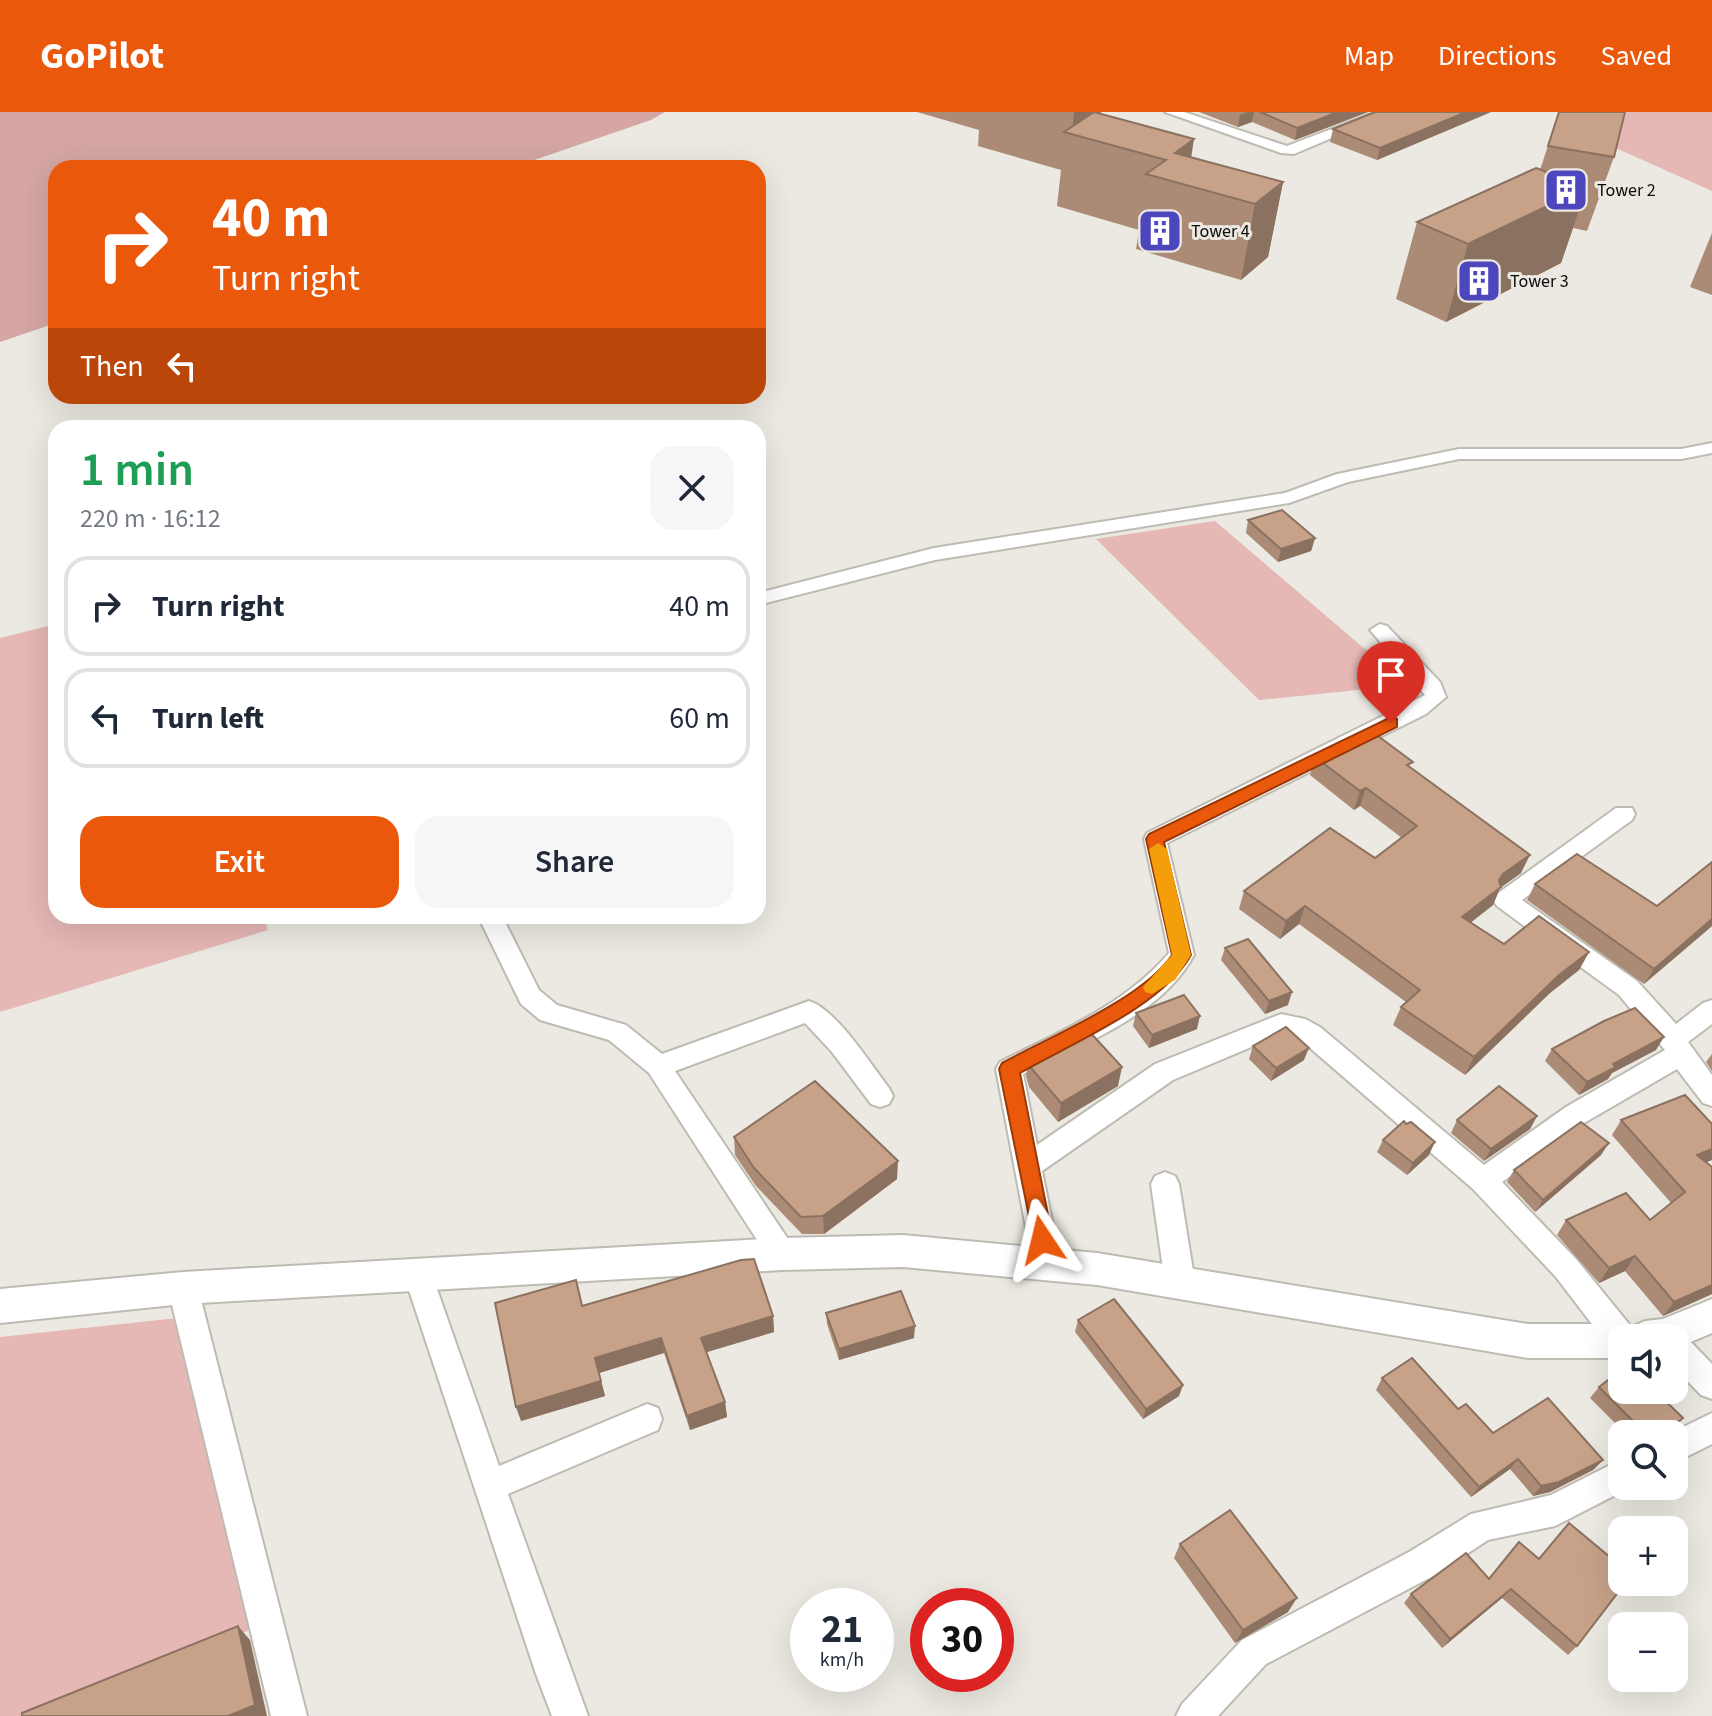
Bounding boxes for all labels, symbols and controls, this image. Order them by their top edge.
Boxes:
text: GoPilot [40,29,164,83]
text: Map [1344,36,1394,76]
text: Directions [1438,36,1557,76]
text: Saved [1601,36,1672,76]
building icon: Tower 2 [1542,166,1590,214]
place label: Tower 2 [1597,178,1656,203]
text: 40 m [212,179,330,258]
icon: right [80,192,184,296]
building icon: Tower 4 [1136,207,1184,255]
place label: Tower 4 [1191,219,1250,244]
text: Turn right [212,253,360,304]
building icon: Tower 3 [1455,257,1503,305]
place label: Tower 3 [1510,269,1569,294]
icon: left [160,344,204,388]
text: Then [80,345,144,388]
text: 1 min [80,436,194,504]
button: close [650,446,734,530]
text: 220 m · 16:12 [80,500,221,537]
icon: right [84,584,128,628]
text: Turn right [152,585,284,628]
text: 40 m [669,585,730,628]
pin [1357,641,1425,723]
icon: arrive [1369,653,1413,697]
icon: left [84,696,128,740]
text: Turn left [152,697,264,740]
text: 60 m [669,697,730,740]
button: Exit [80,816,399,908]
button: Share [415,816,734,908]
position arrow [1000,1198,1084,1282]
map controls [1608,1324,1688,1692]
button: sound [1608,1324,1688,1404]
button: search [1608,1420,1688,1500]
button: + [1608,1516,1688,1596]
speed limit sign: 30 [910,1588,1014,1692]
text: 21 [821,1601,863,1658]
button: − [1608,1612,1688,1692]
text: km/h [820,1646,864,1674]

